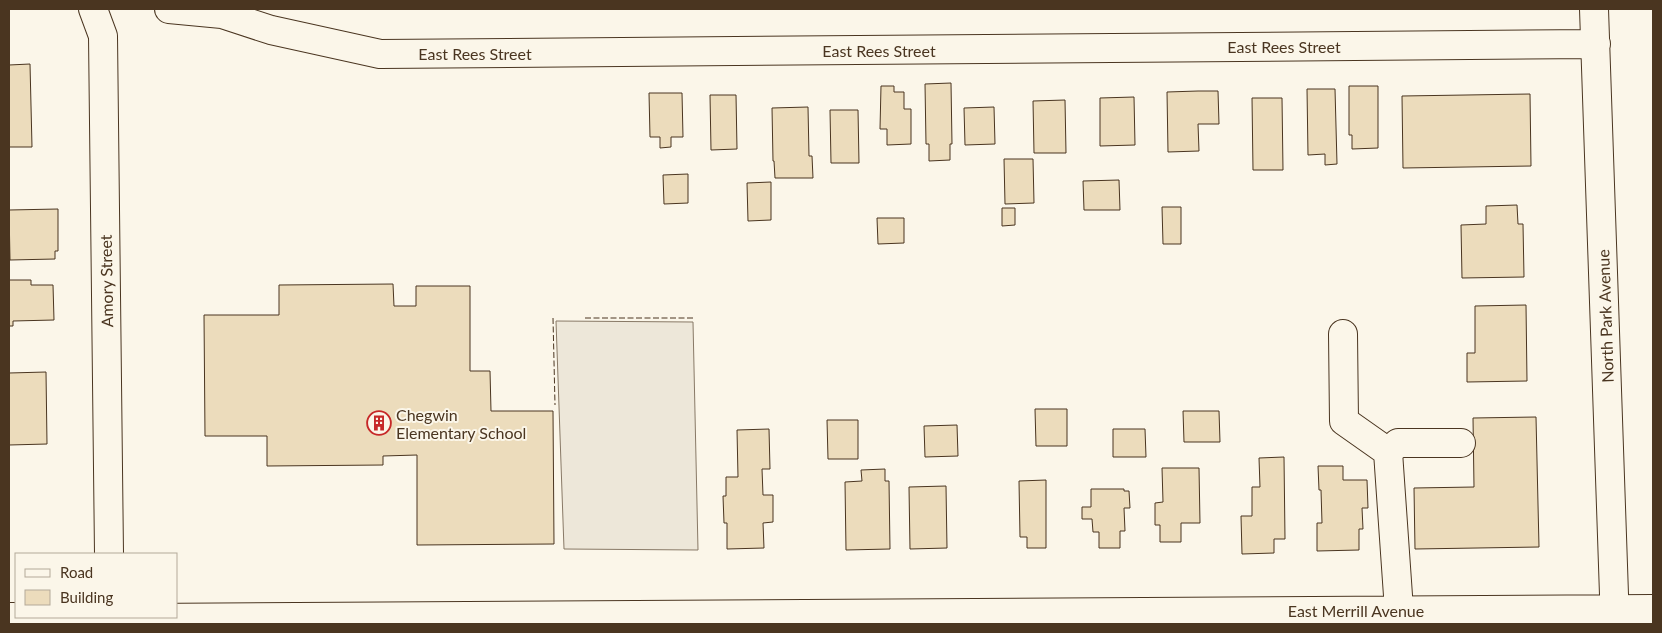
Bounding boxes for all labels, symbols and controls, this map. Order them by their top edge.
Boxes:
street label: East Rees Street [1227,37,1341,56]
street label: East Rees Street [822,41,936,60]
street label: East Rees Street [418,44,532,63]
street label: Amory Street [96,234,116,328]
street label: North Park Avenue [1593,249,1617,383]
place label: Chegwin Elementary School [396,405,526,442]
building icon: Chegwin Elementary School [366,410,392,436]
legend [15,553,178,618]
text: Road [60,563,93,581]
text: Building [60,588,113,606]
street label: East Merrill Avenue [1288,601,1424,620]

